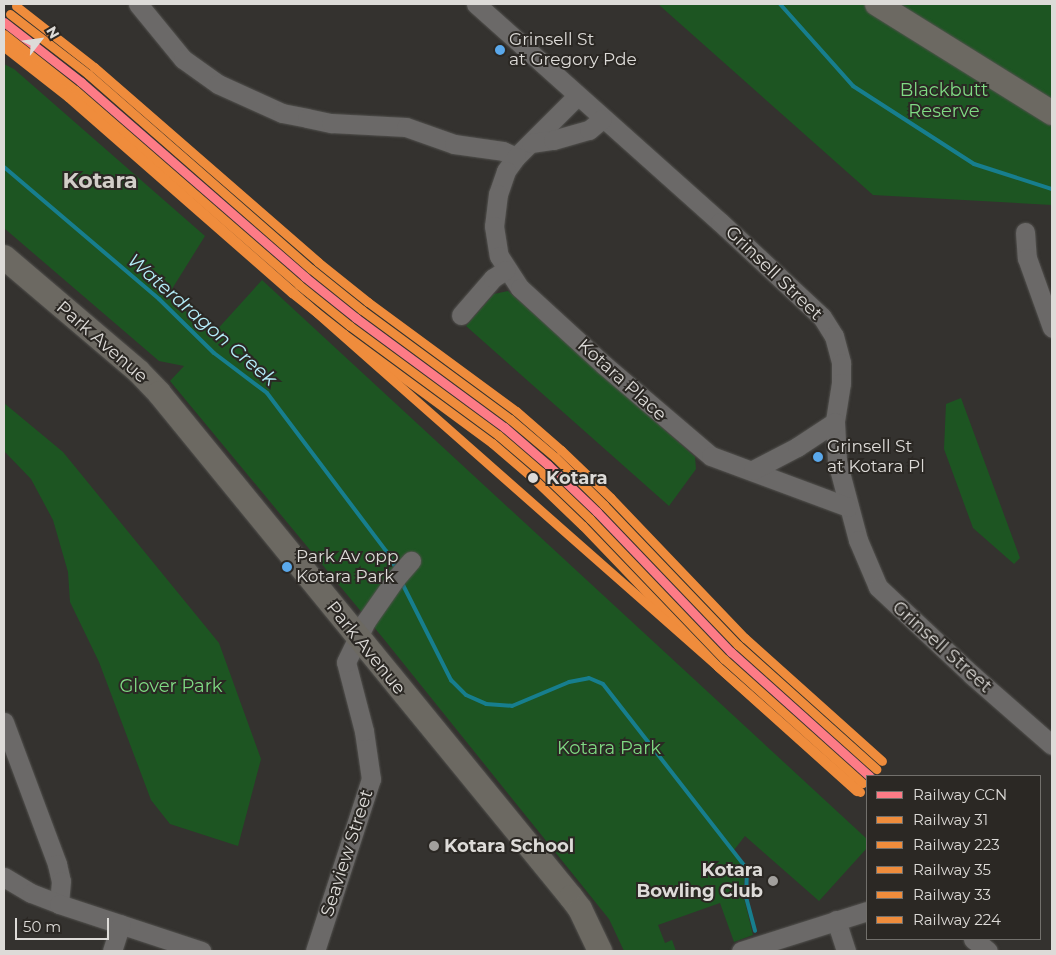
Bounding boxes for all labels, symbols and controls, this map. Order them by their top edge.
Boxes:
north arrow [15,15,65,65]
text: N [42,23,64,42]
place label: Grinsell St at Gregory Pde [509,30,637,70]
marker: Grinsell St at Gregory Pde [495,45,505,55]
park label: Blackbutt Reserve [900,80,988,122]
district label: Kotara [62,168,138,194]
street label: Grinsell Street [721,221,827,325]
water label: Waterdragon Creek [123,249,281,391]
street label: Park Avenue [52,297,152,387]
street label: Kotara Place [573,334,671,426]
place label: Grinsell St at Kotara Pl [827,437,925,477]
marker: Grinsell St at Kotara Pl [813,452,823,462]
place label: Kotara [546,467,607,489]
marker: Kotara [524,469,542,487]
place label: Park Av opp Kotara Park [296,547,398,587]
marker: Park Av opp Kotara Park [282,562,292,572]
street label: Park Avenue [322,597,410,699]
street label: Grinsell Street [888,597,996,697]
park label: Glover Park [119,675,223,697]
park label: Kotara Park [557,737,661,759]
legend [866,775,1041,940]
text: Railway CCN [913,785,1007,804]
street label: Seaview Street [316,787,378,919]
text: Railway 31 [913,810,988,829]
place label: Kotara School [444,835,574,857]
text: Railway 223 [913,835,1000,854]
marker: Kotara School [428,840,440,852]
place label: Kotara Bowling Club [637,860,763,902]
text: Railway 35 [913,860,991,879]
marker: Kotara Bowling Club [767,875,779,887]
text: Railway 33 [913,885,991,904]
scale bar [18,908,111,940]
text: Railway 224 [913,910,1001,929]
text: 50 m [23,917,61,936]

